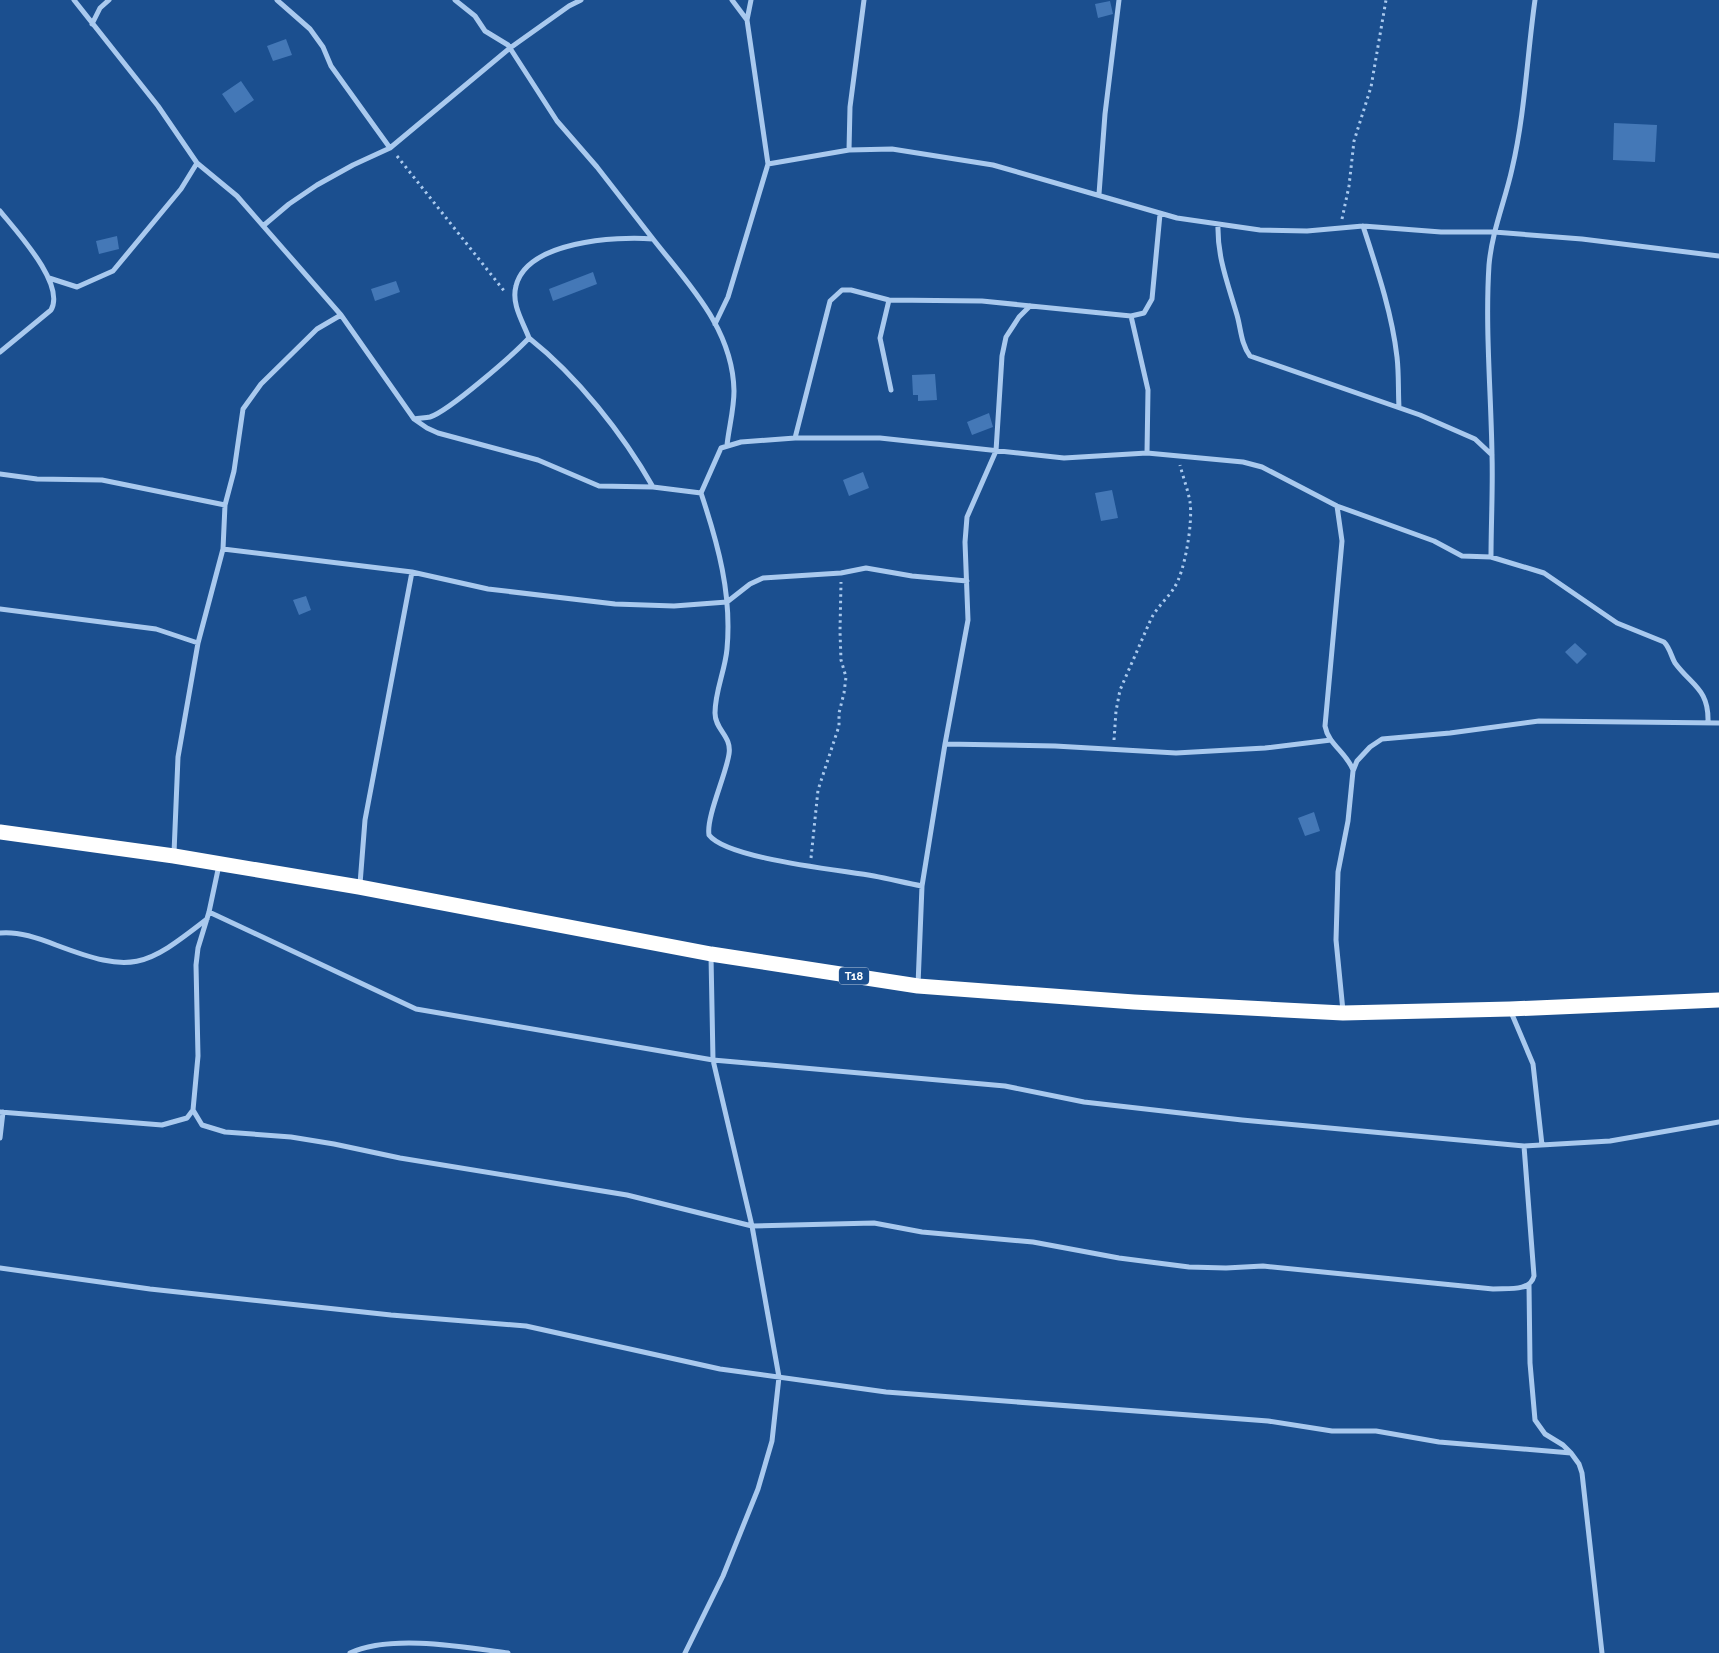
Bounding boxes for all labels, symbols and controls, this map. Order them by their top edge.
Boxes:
road number: T18 [839,968,869,984]

